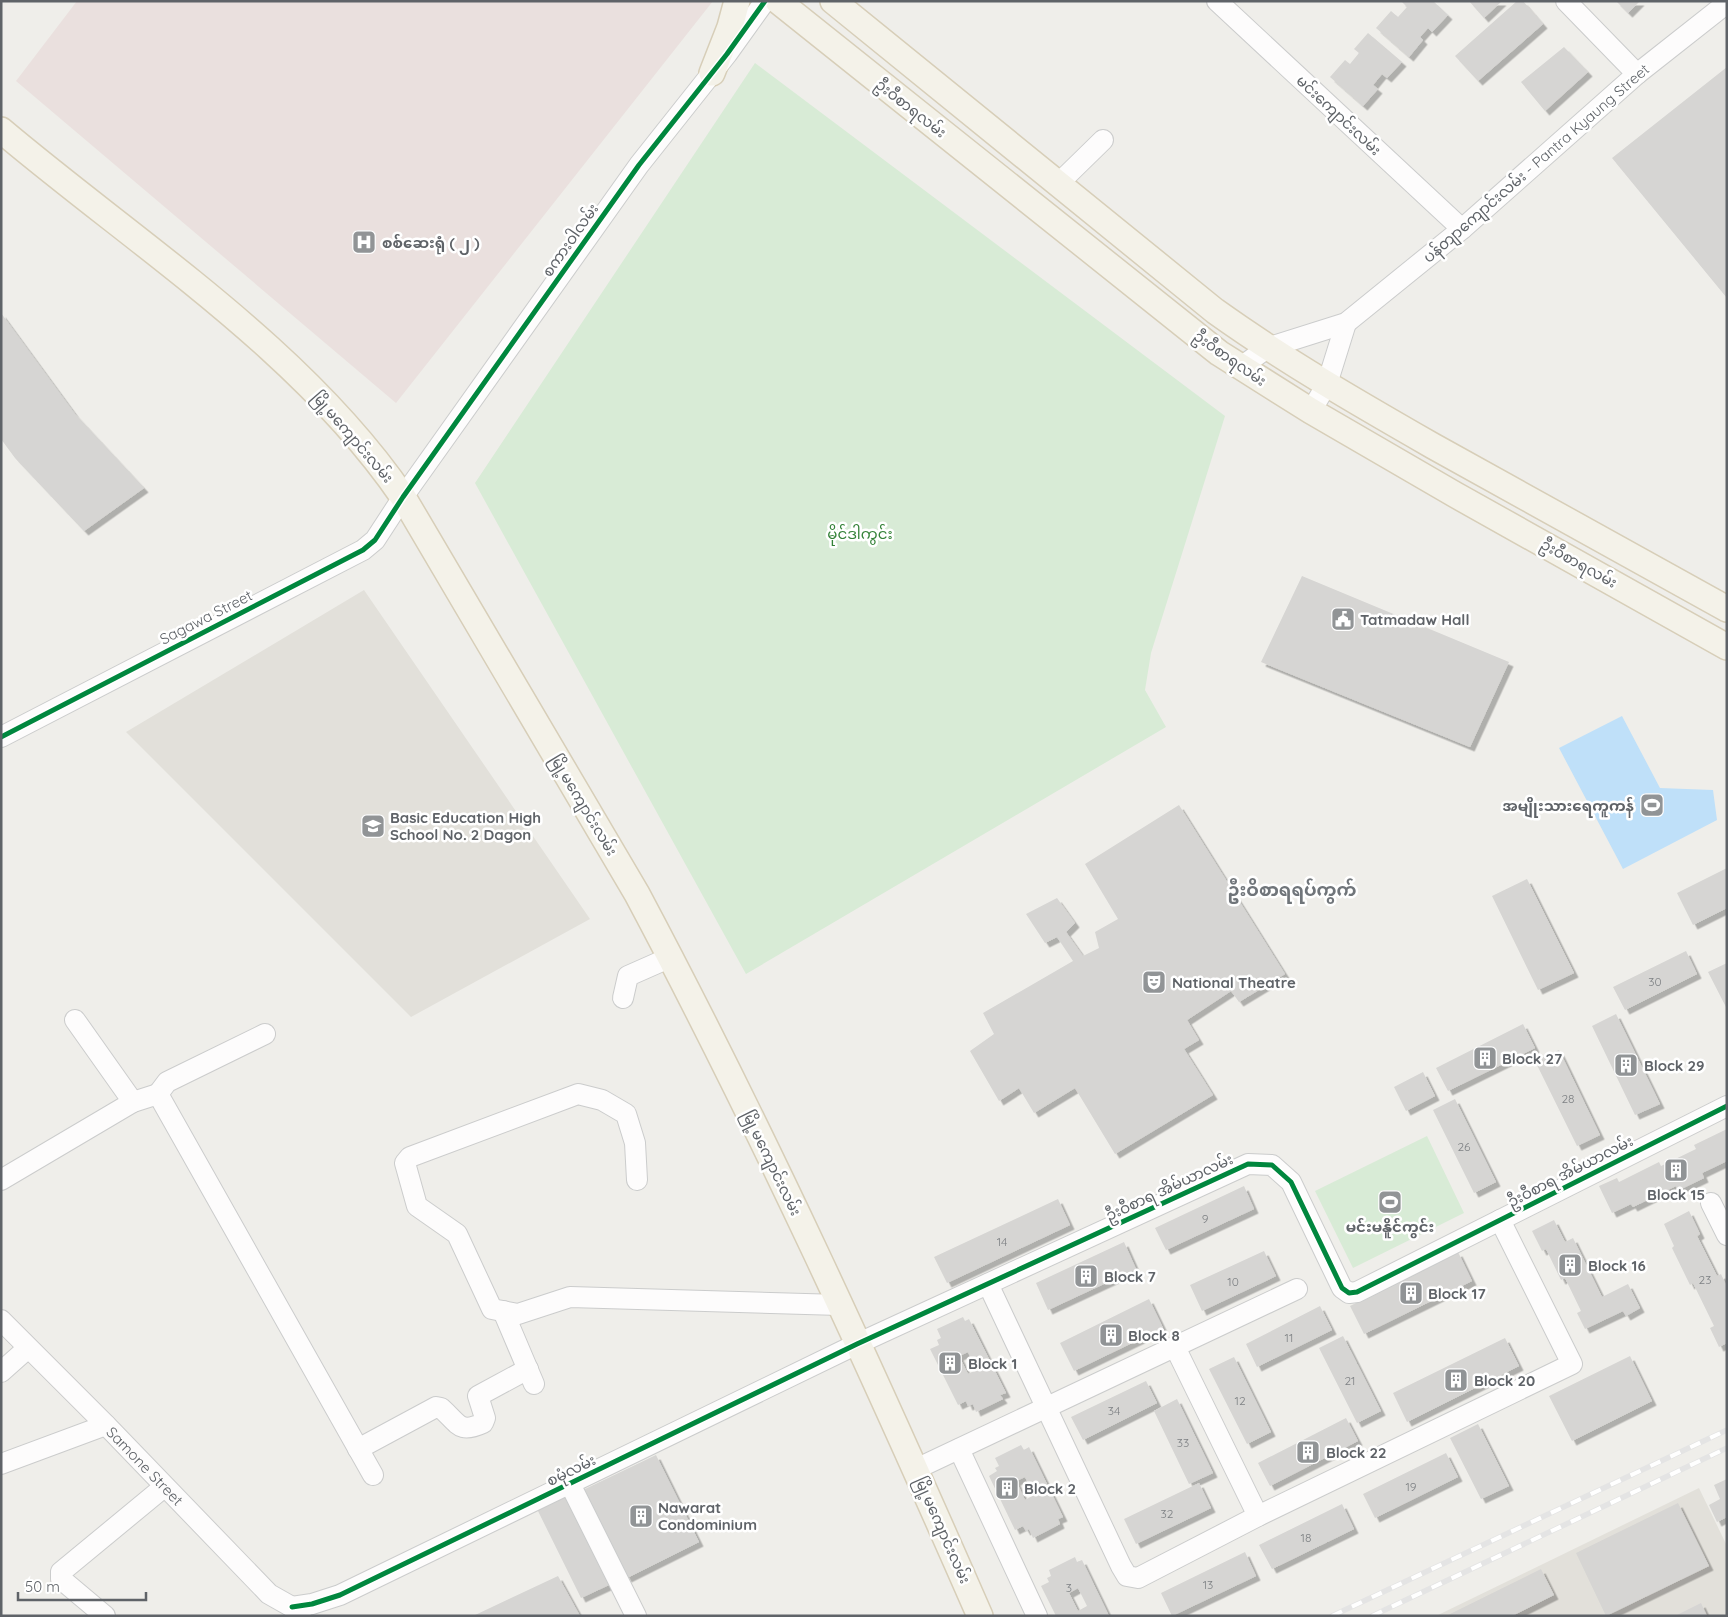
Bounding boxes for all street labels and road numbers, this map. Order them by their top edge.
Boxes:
street label: ပန်တျာကျောင်းလမ်း - Pantra Kyaung Street [1419,59,1655,269]
street label: မင်းကျောင်းလမ်း [1291,71,1385,161]
street label: ဦးဝီစာရလမ်း [870,74,950,144]
street label: စကားဝါလမ်း [538,200,602,280]
street label: ဦးဝီစာရလမ်း [1188,326,1270,393]
street label: မြို့မကျောင်းလမ်း [306,387,398,488]
street label: ဦးဝီစာရလမ်း [1536,534,1621,594]
street label: Sagawa Street [157,586,255,648]
street label: မြို့မကျောင်းလမ်း [544,751,622,861]
street label: မြို့မကျောင်းလမ်း [736,1107,806,1220]
street label: ဦးဝီစာရ အိမ်ယာလမ်း [1504,1131,1637,1214]
street label: ဦးဝီစာရ အိမ်ယာလမ်း [1102,1149,1237,1228]
street label: Samone Street [103,1422,188,1509]
street label: စမုံလမ်း [543,1450,600,1493]
street label: မြို့မကျောင်းလမ်း [908,1474,975,1587]

